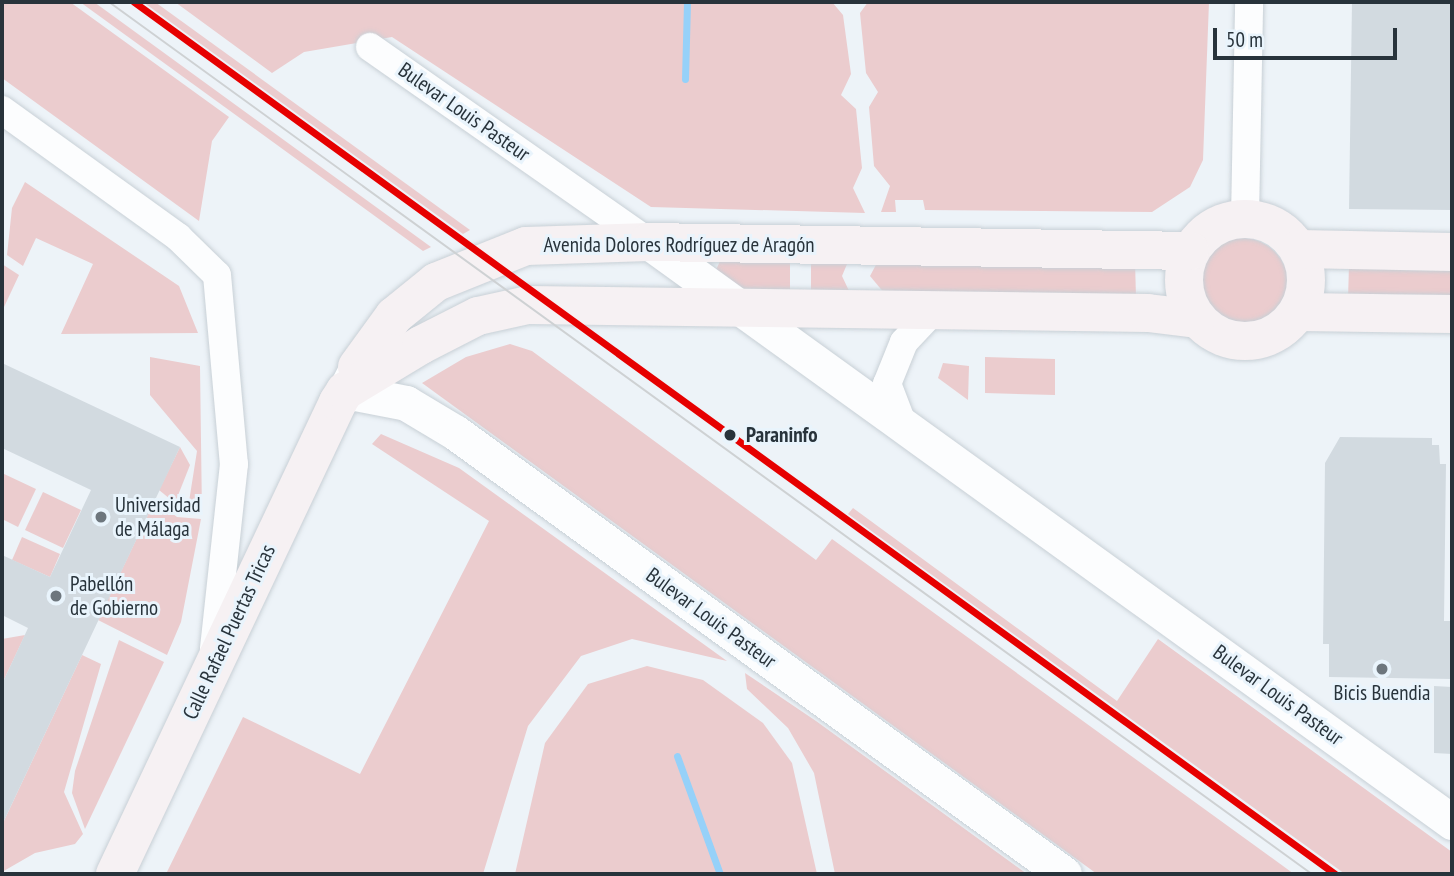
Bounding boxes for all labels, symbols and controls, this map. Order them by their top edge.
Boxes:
scale bar [1216,14,1400,58]
text: 50 m [1226,26,1263,53]
street label: Bulevar Louis Pasteur [393,57,535,167]
street label: Avenida Dolores Rodríguez de Aragón [543,232,815,258]
place label: Paraninfo [746,422,818,448]
marker: Paraninfo [720,425,740,445]
place label: Universidad de Málaga [115,492,201,542]
marker: Universidad de Málaga [93,509,109,525]
street label: Calle Rafael Puertas Tricas [177,540,281,724]
street label: Bulevar Louis Pasteur [641,562,781,674]
place label: Pabellón de Gobierno [70,571,158,621]
marker: Pabellón de Gobierno [48,588,64,604]
street label: Bulevar Louis Pasteur [1208,639,1348,751]
marker: Bicis Buendia [1374,661,1390,677]
place label: Bicis Buendia [1334,680,1430,706]

